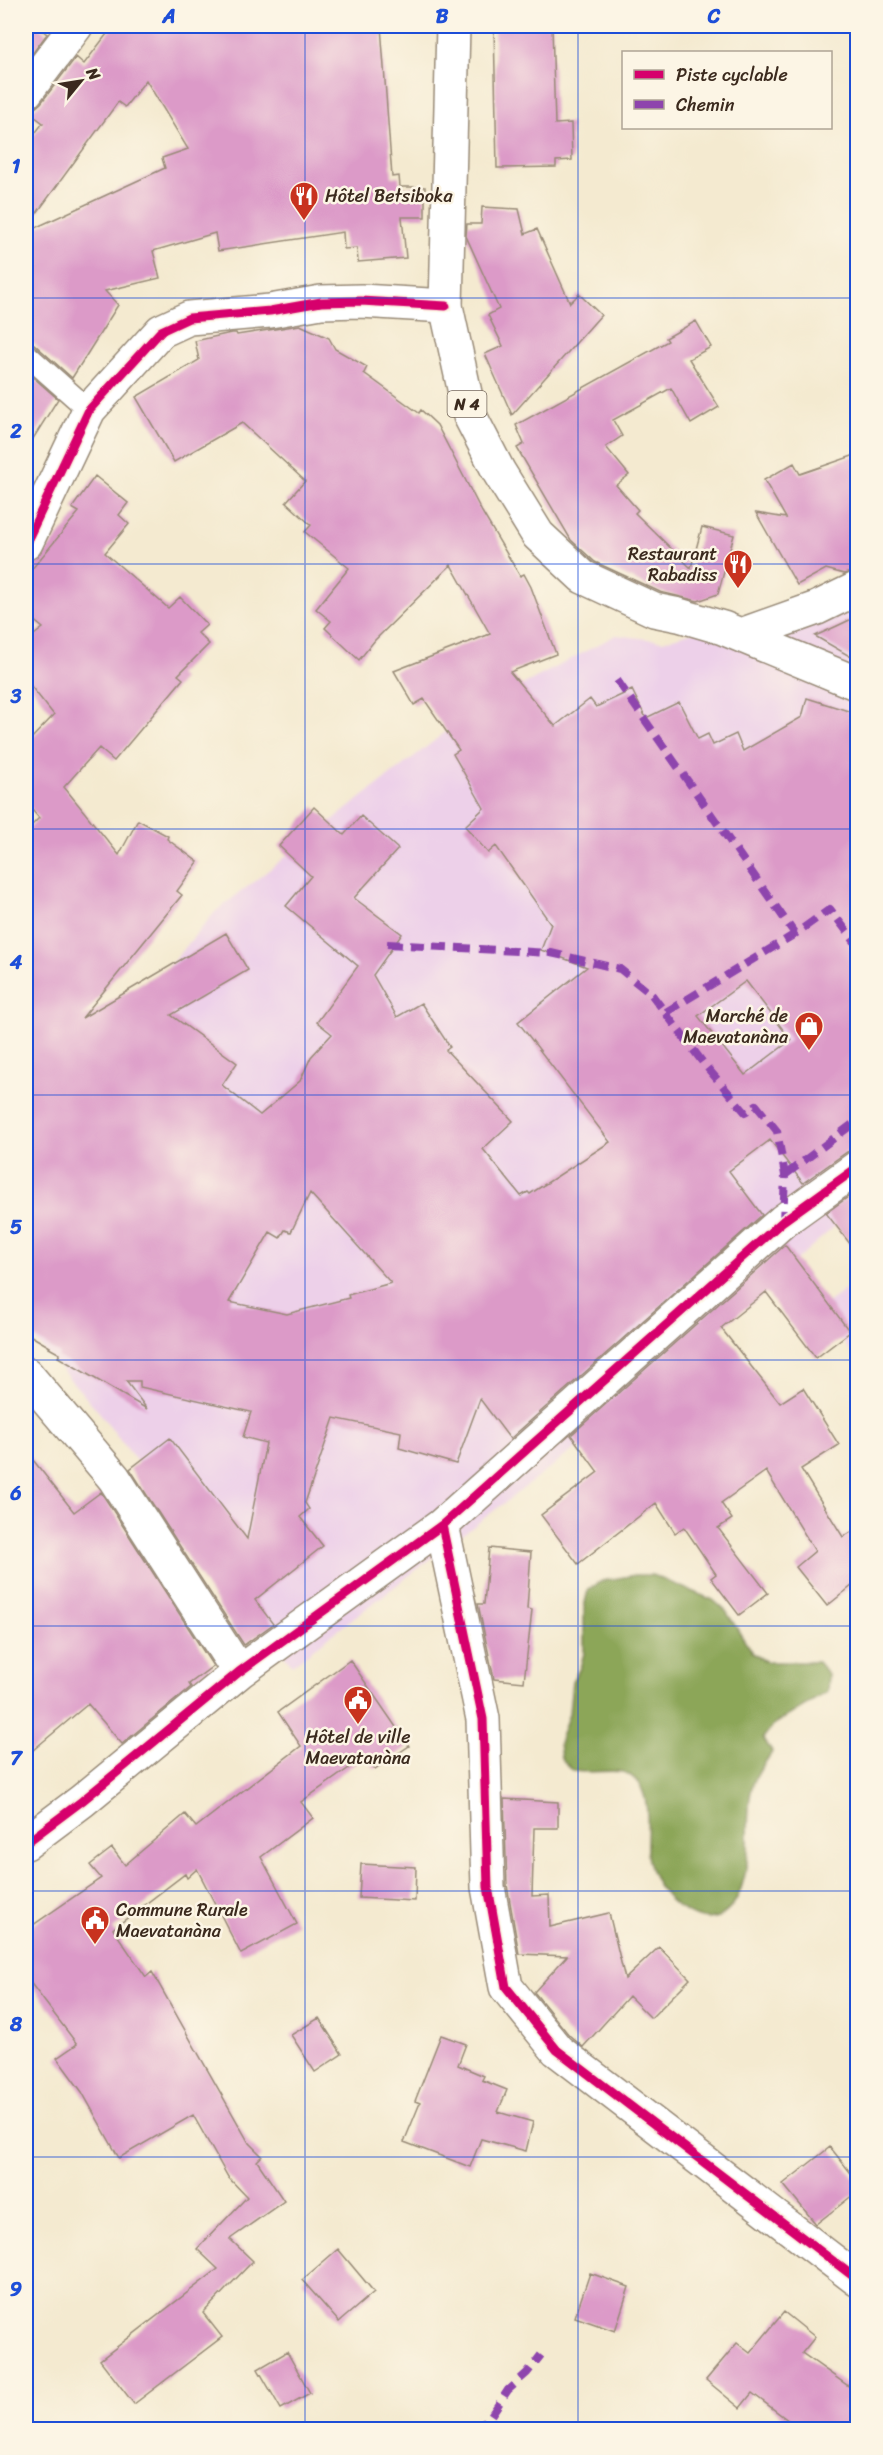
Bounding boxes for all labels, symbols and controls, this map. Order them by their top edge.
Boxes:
text: A [161,0,176,34]
text: B [436,0,449,34]
text: C [707,0,721,34]
north arrow [51,51,111,111]
legend [622,51,832,129]
text: Piste cyclable [676,59,788,91]
text: N [78,61,109,87]
text: Chemin [676,89,735,121]
text: 1 [12,149,21,184]
restaurant icon: Hôtel Betsiboka [288,180,320,222]
place label: Hôtel Betsiboka [325,180,453,212]
road number: N 4 [448,391,486,417]
text: 2 [9,414,22,449]
place label: Restaurant Rabadiss [628,538,718,591]
restaurant icon: Restaurant Rabadiss [722,548,754,590]
text: 3 [10,679,22,714]
text: 4 [9,945,23,980]
place label: Marché de Maevatanàna [683,1000,789,1053]
shop icon: Marché de Maevatanàna [793,1010,825,1052]
text: 5 [10,1210,22,1245]
text: 6 [9,1476,22,1511]
public building icon: Hôtel de ville Maevatanàna [342,1684,374,1726]
place label: Hôtel de ville Maevatanàna [305,1721,411,1774]
text: 7 [10,1741,23,1776]
place label: Commune Rurale Maevatanàna [116,1894,248,1947]
public building icon: Commune Rurale Maevatanàna [79,1904,111,1946]
text: 8 [9,2007,23,2042]
text: 9 [10,2272,22,2307]

